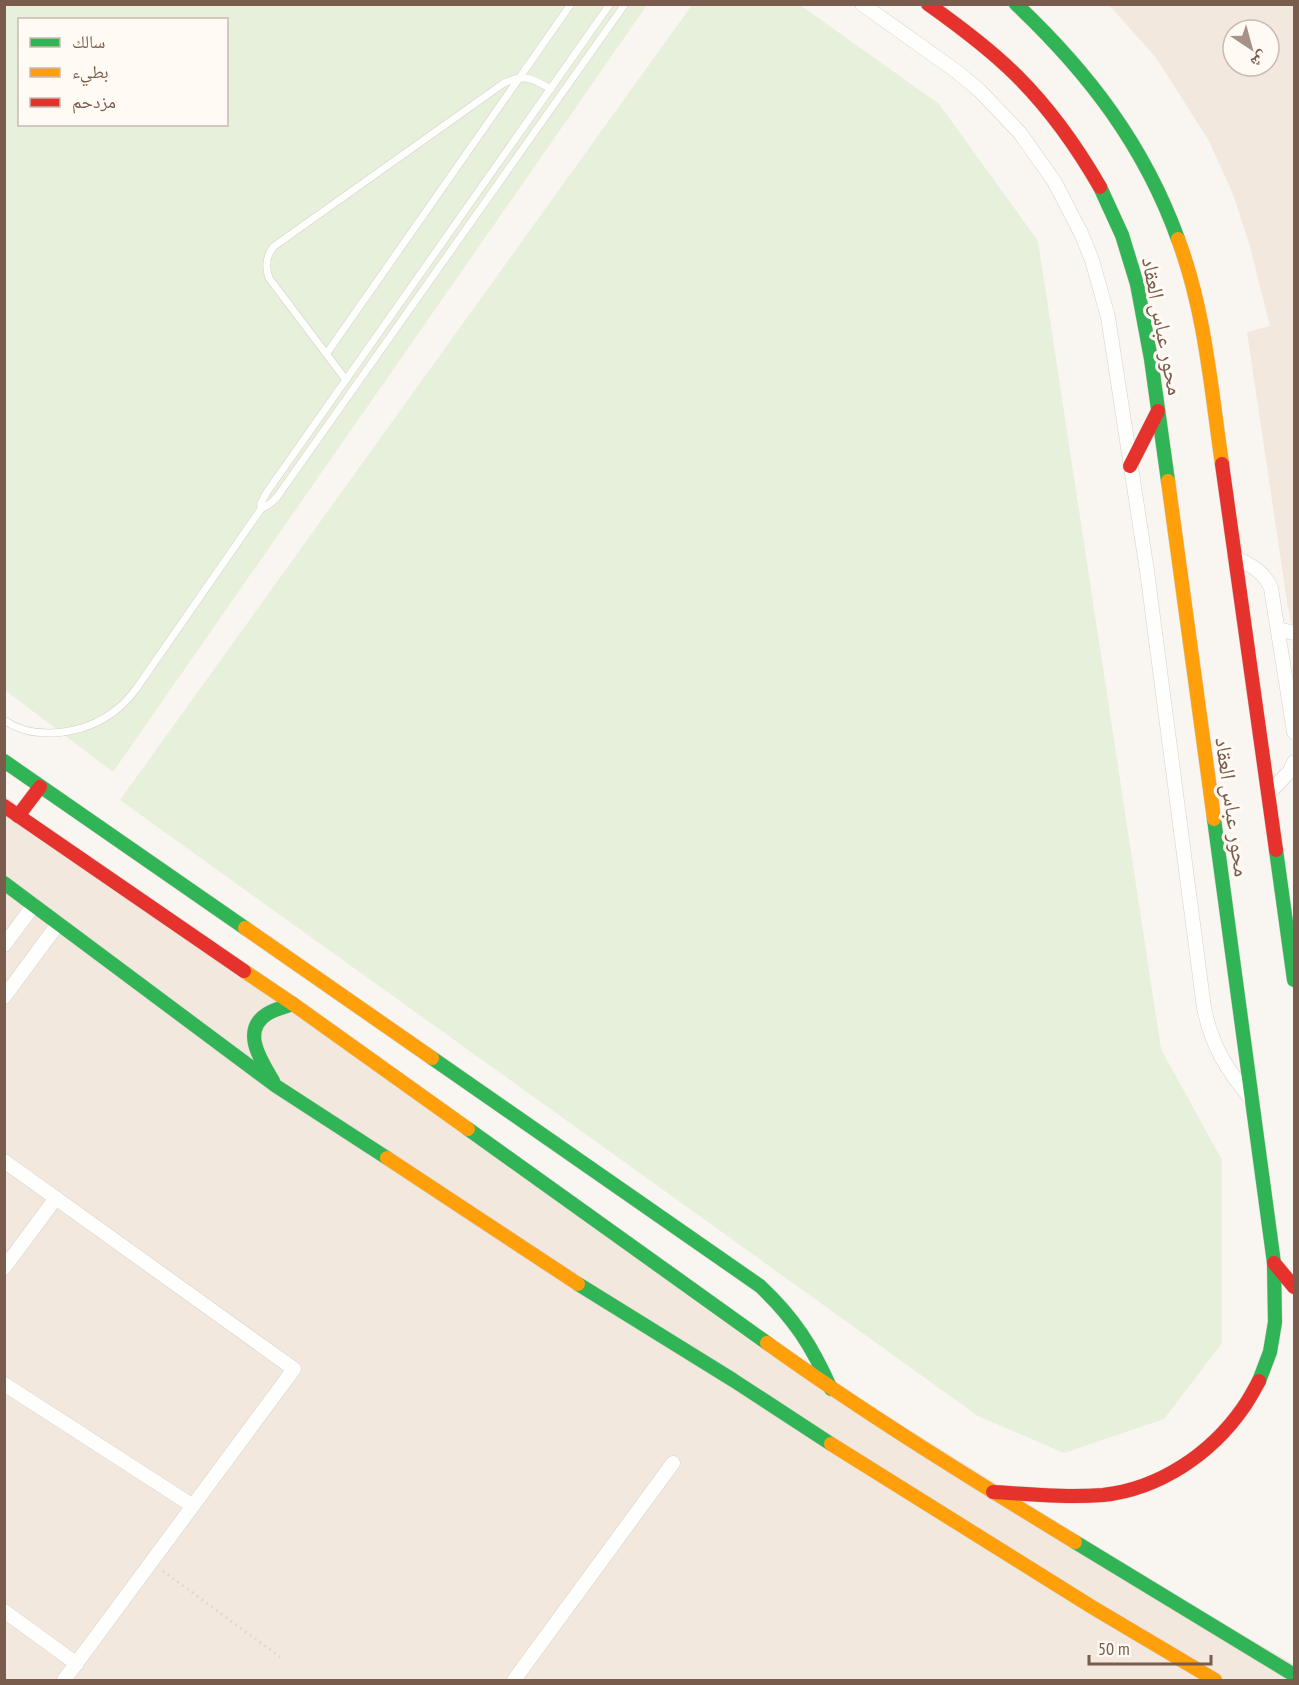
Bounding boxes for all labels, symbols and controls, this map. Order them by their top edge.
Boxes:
legend [18,18,228,126]
north arrow [1221,18,1281,78]
text: سالك [72,30,105,53]
text: ش [1247,47,1273,73]
text: بطيء [72,60,109,87]
text: مزدحم [72,90,116,114]
street label: محور عباس العقاد [1136,254,1190,398]
street label: محور عباس العقاد [1209,736,1257,878]
scale bar [1089,1628,1210,1666]
text: 50 m [1098,1637,1130,1660]

